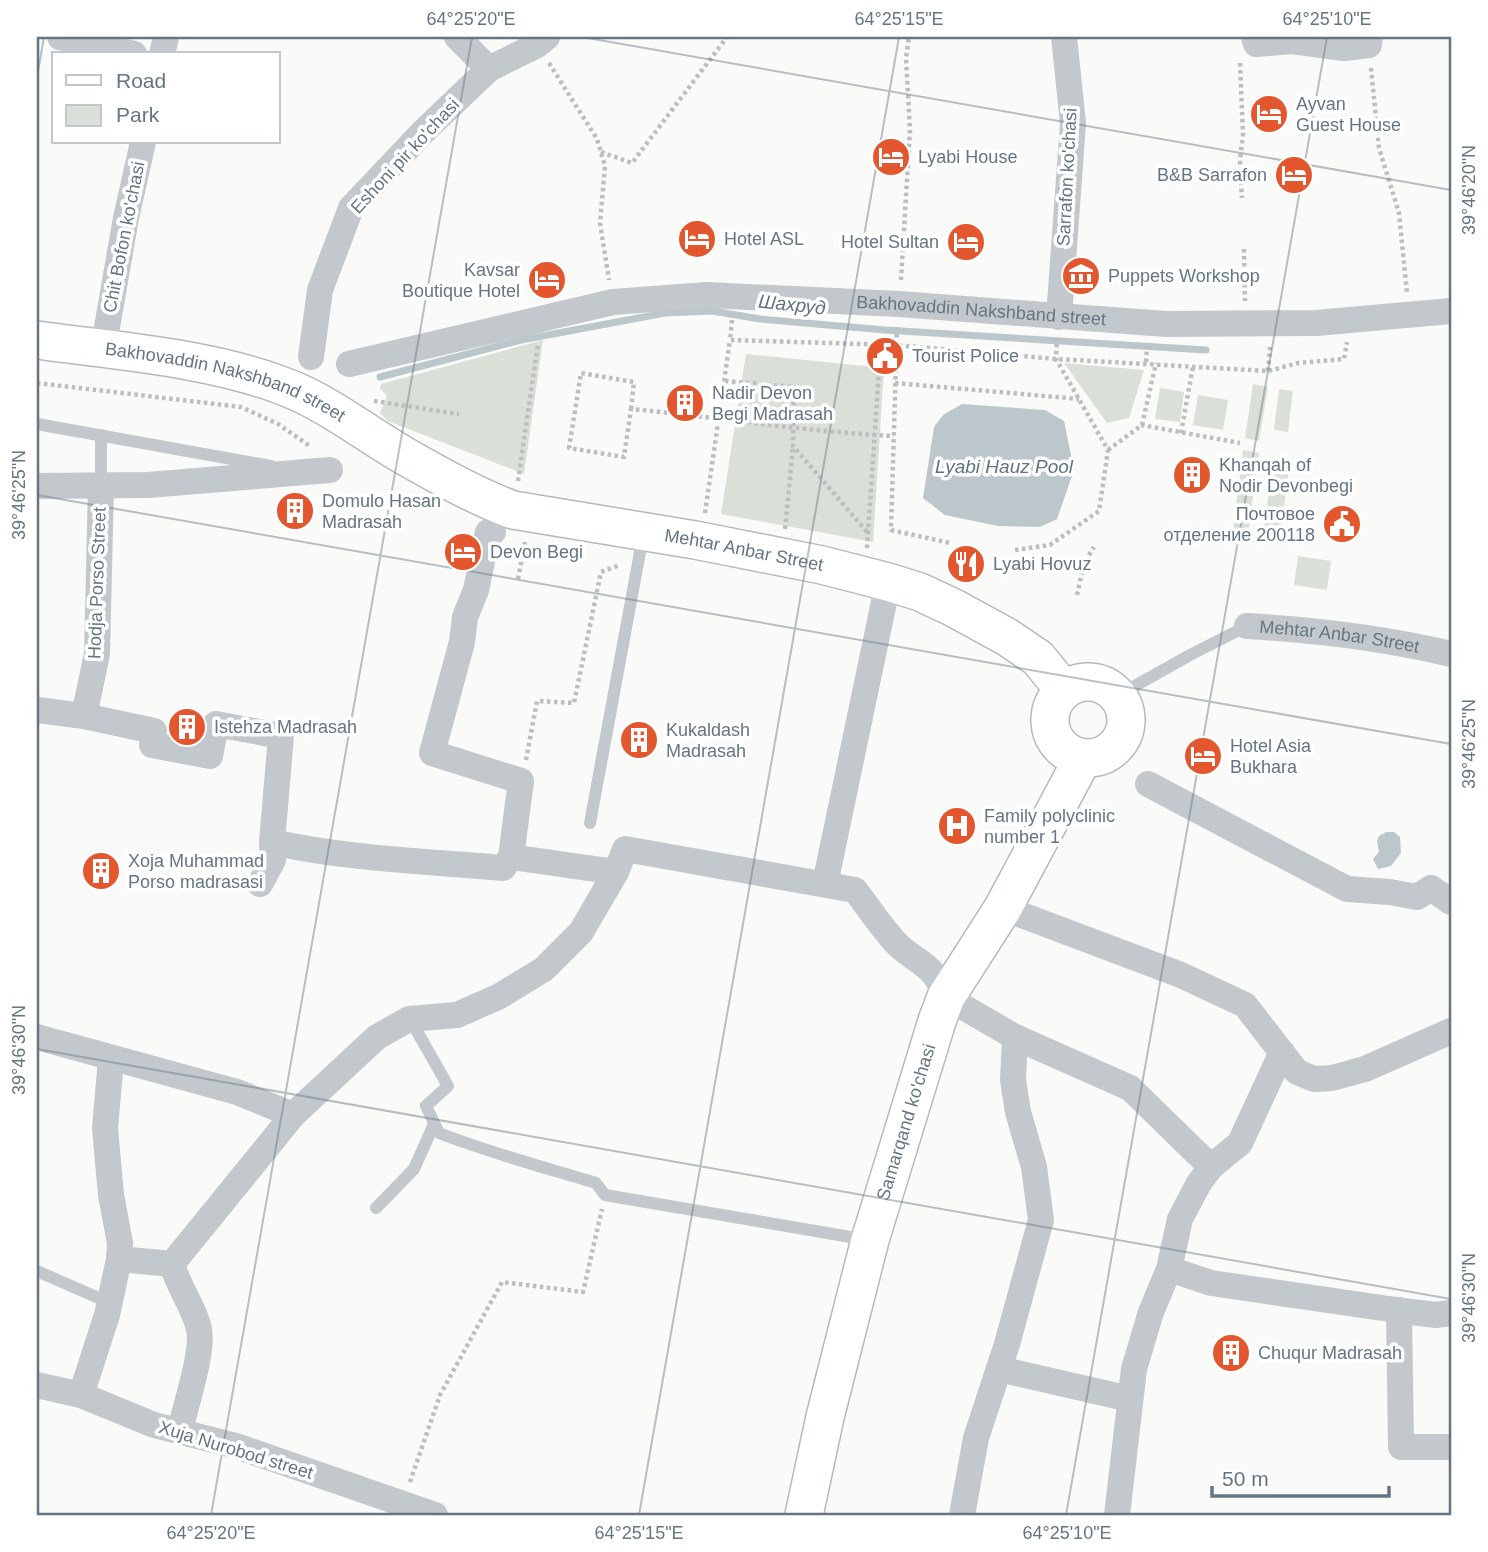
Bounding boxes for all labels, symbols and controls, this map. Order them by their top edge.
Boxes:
text: 64°25'20"E [426,9,516,29]
text: 64°25'15"E [854,9,944,29]
text: 64°25'10"E [1282,9,1372,29]
legend [52,52,280,144]
text: Road [116,69,166,92]
hotel icon: Ayvan Guest House [1248,93,1290,135]
place label: Ayvan Guest House [1296,94,1401,135]
street label: Eshoni pir ko'chasi [347,95,463,217]
text: Park [116,103,160,126]
street label: Sarrafon ko'chasi [1053,107,1081,247]
hotel icon: Lyabi House [870,136,912,178]
text: 39°46'20"N [1459,145,1479,235]
place label: Lyabi House [918,147,1017,167]
hotel icon: B&B Sarrafon [1273,154,1315,196]
street label: Chit Bofon ko'chasi [100,160,148,314]
place label: B&B Sarrafon [1157,165,1267,185]
hotel icon: Hotel ASL [676,218,718,260]
hotel icon: Hotel Sultan [945,221,987,263]
place label: Hotel ASL [724,229,804,249]
place label: Hotel Sultan [841,232,939,252]
museum icon: Puppets Workshop [1060,255,1102,297]
hotel icon: Kavsar Boutique Hotel [526,259,568,301]
place label: Kavsar Boutique Hotel [402,260,520,301]
place label: Puppets Workshop [1108,266,1260,286]
water label: Шахруд [757,291,827,318]
street label: Bakhovaddin Nakshband street [856,292,1107,329]
public building icon: Tourist Police [864,335,906,377]
street label: Bakhovaddin Nakshband street [104,339,349,426]
place label: Tourist Police [912,346,1019,366]
building icon: Nadir Devon Begi Madrasah [664,382,706,424]
place label: Nadir Devon Begi Madrasah [712,383,833,424]
text: 39°46'25"N [9,450,29,540]
building icon: Khanqah of Nodir Devonbegi [1171,454,1213,496]
place label: Khanqah of Nodir Devonbegi [1219,455,1353,496]
water label: Lyabi Hauz Pool [935,456,1074,477]
building icon: Domulo Hasan Madrasah [274,490,316,532]
place label: Domulo Hasan Madrasah [322,491,441,532]
public building icon: Почтовое отделение 200118 [1321,503,1363,545]
place label: Почтовое отделение 200118 [1164,504,1315,545]
street label: Hodja Porso Street [84,507,110,659]
street label: Mehtar Anbar Street [663,525,825,575]
hotel icon: Devon Begi [442,531,484,573]
place label: Devon Begi [490,542,583,562]
restaurant icon: Lyabi Hovuz [945,543,987,585]
place label: Lyabi Hovuz [993,554,1091,574]
street label: Mehtar Anbar Street [1259,617,1421,657]
text: 39°46'25"N [1459,699,1479,789]
building icon: Istehza Madrasah [166,706,208,748]
place label: Istehza Madrasah [214,717,357,737]
building icon: Kukaldash Madrasah [618,719,660,761]
place label: Kukaldash Madrasah [666,720,750,761]
hotel icon: Hotel Asia Bukhara [1182,735,1224,777]
place label: Hotel Asia Bukhara [1230,736,1312,777]
hospital icon: Family polyclinic number 1 [936,805,978,847]
place label: Family polyclinic number 1 [984,806,1115,847]
building icon: Xoja Muhammad Porso madrasasi [80,850,122,892]
place label: Xoja Muhammad Porso madrasasi [128,851,264,892]
text: 39°46'30"N [9,1005,29,1095]
street label: Samarqand ko'chasi [873,1042,939,1203]
text: 39°46'30"N [1459,1253,1479,1343]
building icon: Chuqur Madrasah [1210,1332,1252,1374]
place label: Chuqur Madrasah [1258,1343,1402,1363]
street label: Xuja Nurobod street [157,1417,315,1483]
scale bar [1212,1454,1388,1498]
text: 50 m [1222,1467,1269,1490]
text: 64°25'20"E [166,1523,256,1543]
text: 64°25'15"E [594,1523,684,1543]
text: 64°25'10"E [1022,1523,1112,1543]

